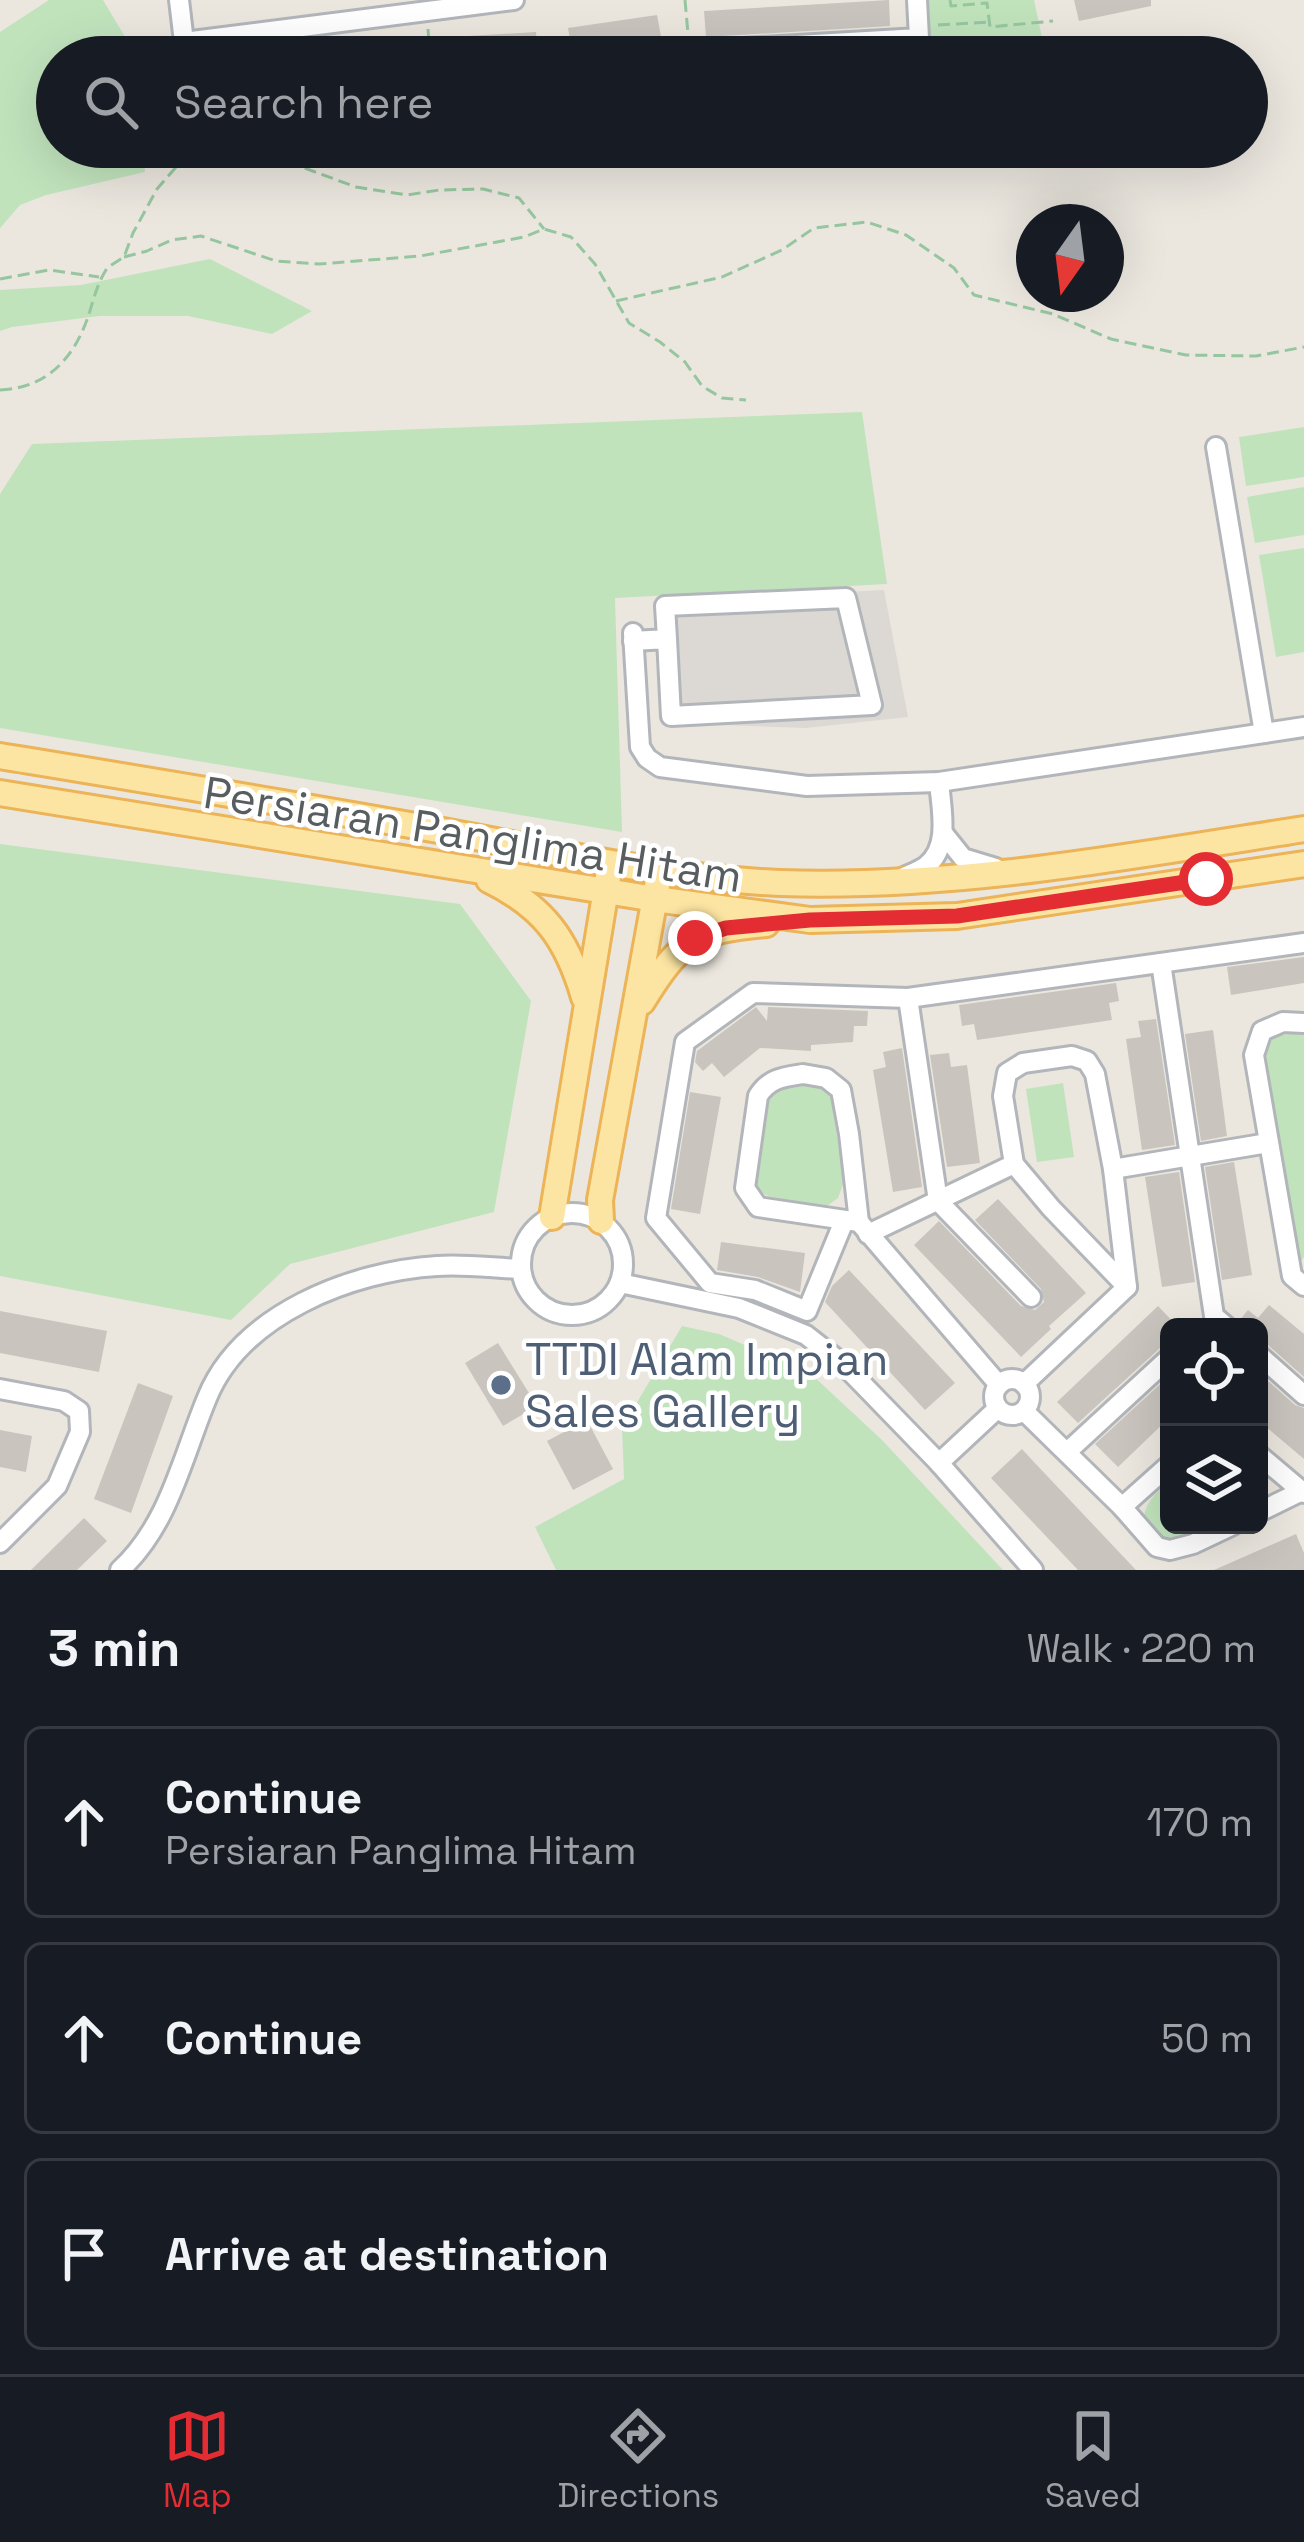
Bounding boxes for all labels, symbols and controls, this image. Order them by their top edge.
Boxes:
search box [36,36,1268,168]
icon: search [78,69,144,135]
text: Search here [174,74,433,131]
north arrow [1016,204,1124,312]
street label: Persiaran Panglima Hitam [200,764,746,905]
route start [1179,852,1233,906]
route end [668,911,722,965]
map controls [1160,1318,1268,1534]
button: locate [1160,1318,1268,1426]
place label: TTDI Alam Impian Sales Gallery [525,1331,888,1440]
marker: TTDI Alam Impian Sales Gallery [488,1372,514,1398]
button: layers [1160,1426,1268,1534]
text: 3 min [48,1616,181,1681]
text: Walk · 220 m [1026,1624,1256,1673]
text: Continue [165,1769,362,1826]
icon: ahead [51,1789,117,1855]
text: 170 m [1146,1798,1253,1847]
text: Persiaran Panglima Hitam [165,1826,637,1875]
icon: ahead [51,2005,117,2071]
text: Continue [165,2010,362,2067]
text: 50 m [1161,2014,1253,2063]
icon: arrive [51,2221,117,2287]
text: Arrive at destination [165,2226,609,2283]
tab: Map [163,2403,232,2517]
tab: Directions [557,2403,719,2517]
tab: Saved [1045,2403,1141,2517]

